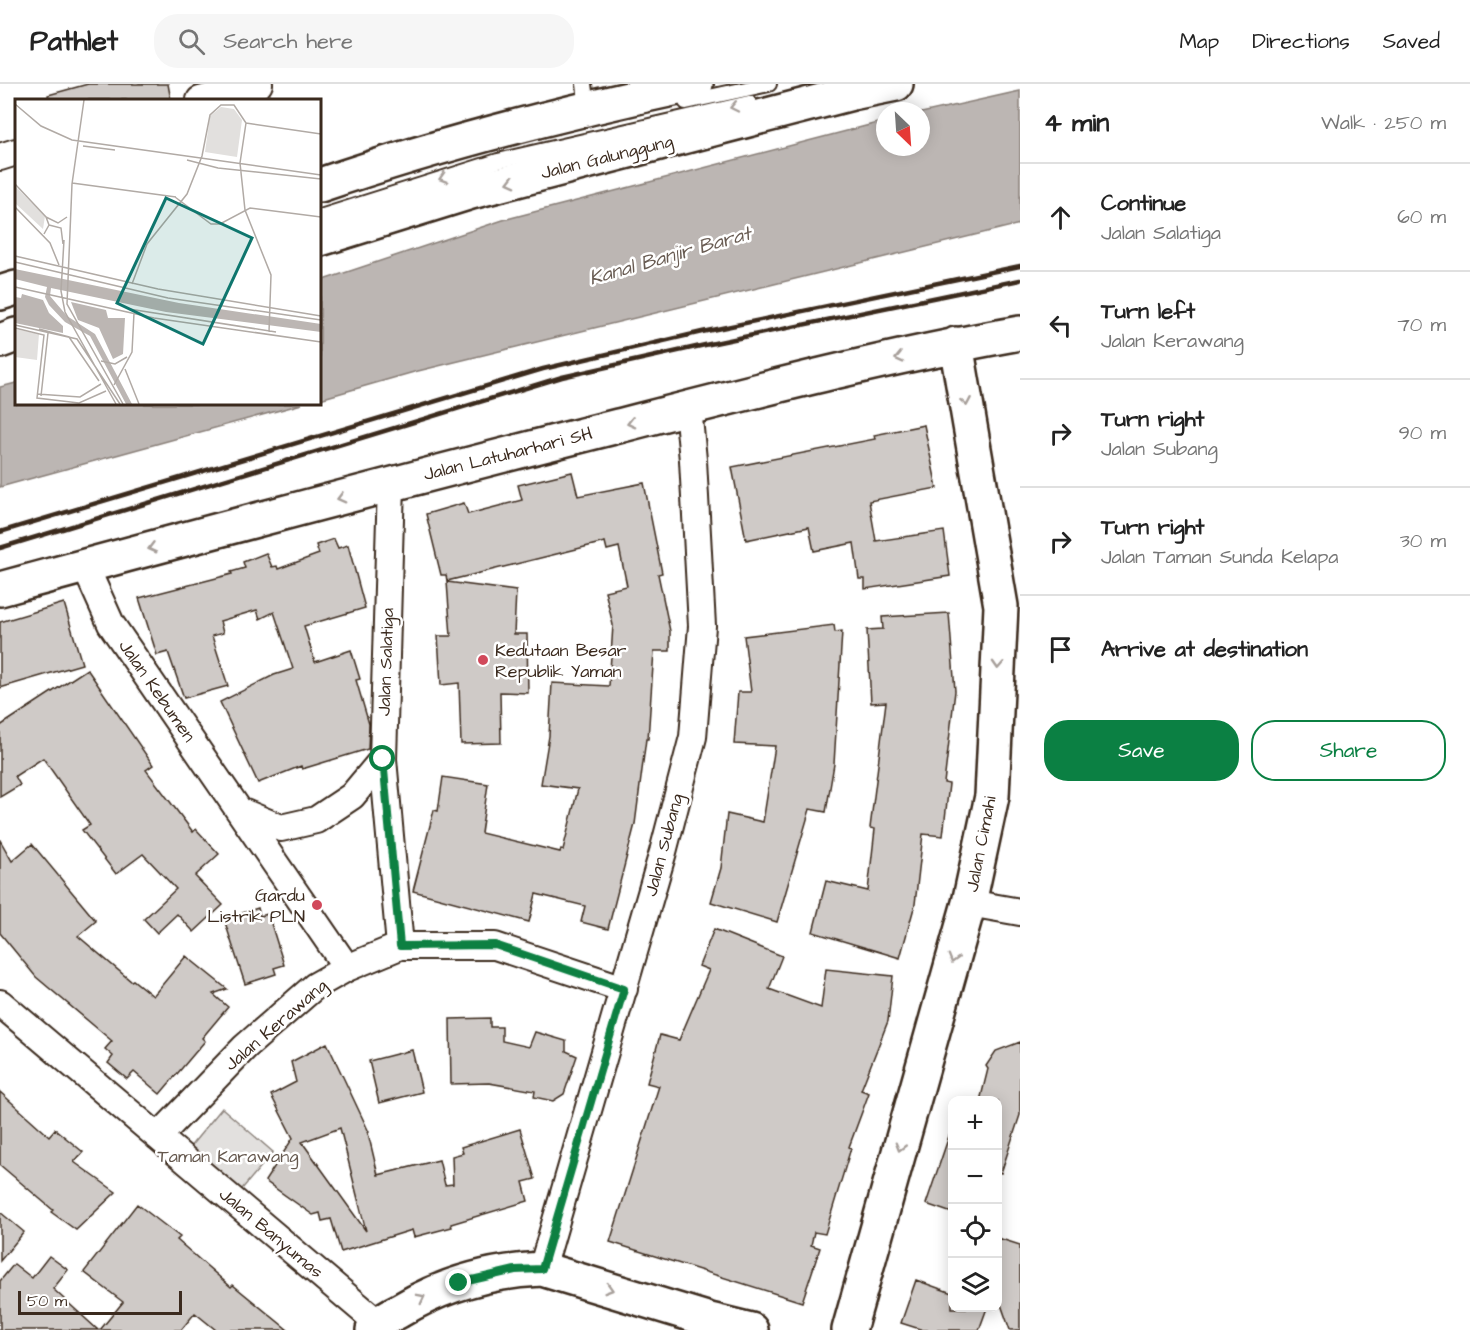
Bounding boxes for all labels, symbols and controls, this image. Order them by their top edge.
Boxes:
search box [154,14,574,68]
text: Pathlet [30,22,118,61]
icon: search [175,25,208,58]
text: Search here [223,26,353,57]
text: Map [1179,27,1219,56]
text: Directions [1252,27,1350,56]
text: Saved [1383,27,1440,56]
inset map [15,99,321,405]
one-way arrow [729,100,739,113]
north arrow [876,102,930,156]
text: 4 min [1044,105,1109,141]
text: Walk · 250 m [1321,109,1446,137]
street label: Jalan Galunggung [538,128,676,186]
one-way arrow [438,171,448,183]
one-way arrow [506,175,517,187]
text: Continue [1101,188,1186,219]
icon: ahead [1044,201,1077,234]
text: 60 m [1397,203,1446,231]
water label: Kanal Banjir Barat [586,219,756,293]
text: Jalan Salatiga [1101,219,1221,247]
text: Turn left [1101,296,1195,327]
icon: left [1044,309,1077,342]
text: 70 m [1398,311,1446,339]
text: Jalan Kerawang [1101,327,1244,355]
one-way arrow [895,351,905,364]
one-way arrow [959,397,972,407]
text: Turn right [1101,404,1204,435]
one-way arrow [626,415,636,428]
icon: right [1044,417,1077,450]
text: 90 m [1398,419,1446,447]
street label: Jalan Latuharhari SH [421,421,595,487]
text: Jalan Subang [1101,435,1218,463]
one-way arrow [336,490,346,503]
text: Turn right [1101,512,1204,543]
icon: right [1044,525,1077,558]
text: 30 m [1400,527,1446,555]
one-way arrow [147,541,158,553]
text: Jalan Taman Sunda Kelapa [1101,543,1338,571]
street label: Jalan Salatiga [372,608,401,716]
icon: arrive [1044,633,1077,666]
text: Arrive at destination [1101,634,1308,665]
street label: Jalan Kebumen [112,635,202,747]
place label: Kedutaan Besar Republik Yaman [495,638,627,684]
marker: Kedutaan Besar Republik Yaman [476,653,490,667]
one-way arrow [992,660,1005,669]
button: Save [1044,720,1239,781]
button: Share [1251,720,1446,781]
route start [369,745,395,771]
street label: Jalan Subang [638,791,691,899]
street label: Jalan Cimahi [959,794,1003,894]
place label: Gardu Listrik PLN [207,883,305,929]
marker: Gardu Listrik PLN [310,898,324,912]
one-way arrow [948,953,960,964]
street label: Jalan Kerawang [219,973,333,1077]
map controls [948,1096,1002,1312]
button: + [948,1096,1002,1150]
one-way arrow [895,1142,908,1152]
park label: Taman Karawang [158,1144,298,1170]
button: − [948,1150,1002,1204]
street label: Jalan Banyumas [213,1182,328,1285]
button: locate [948,1204,1002,1258]
button: layers [948,1258,1002,1312]
route end [445,1269,471,1295]
one-way arrow [603,1282,614,1294]
scale bar [18,1288,182,1316]
text: 50 m [27,1290,67,1312]
one-way arrow [415,1294,425,1305]

